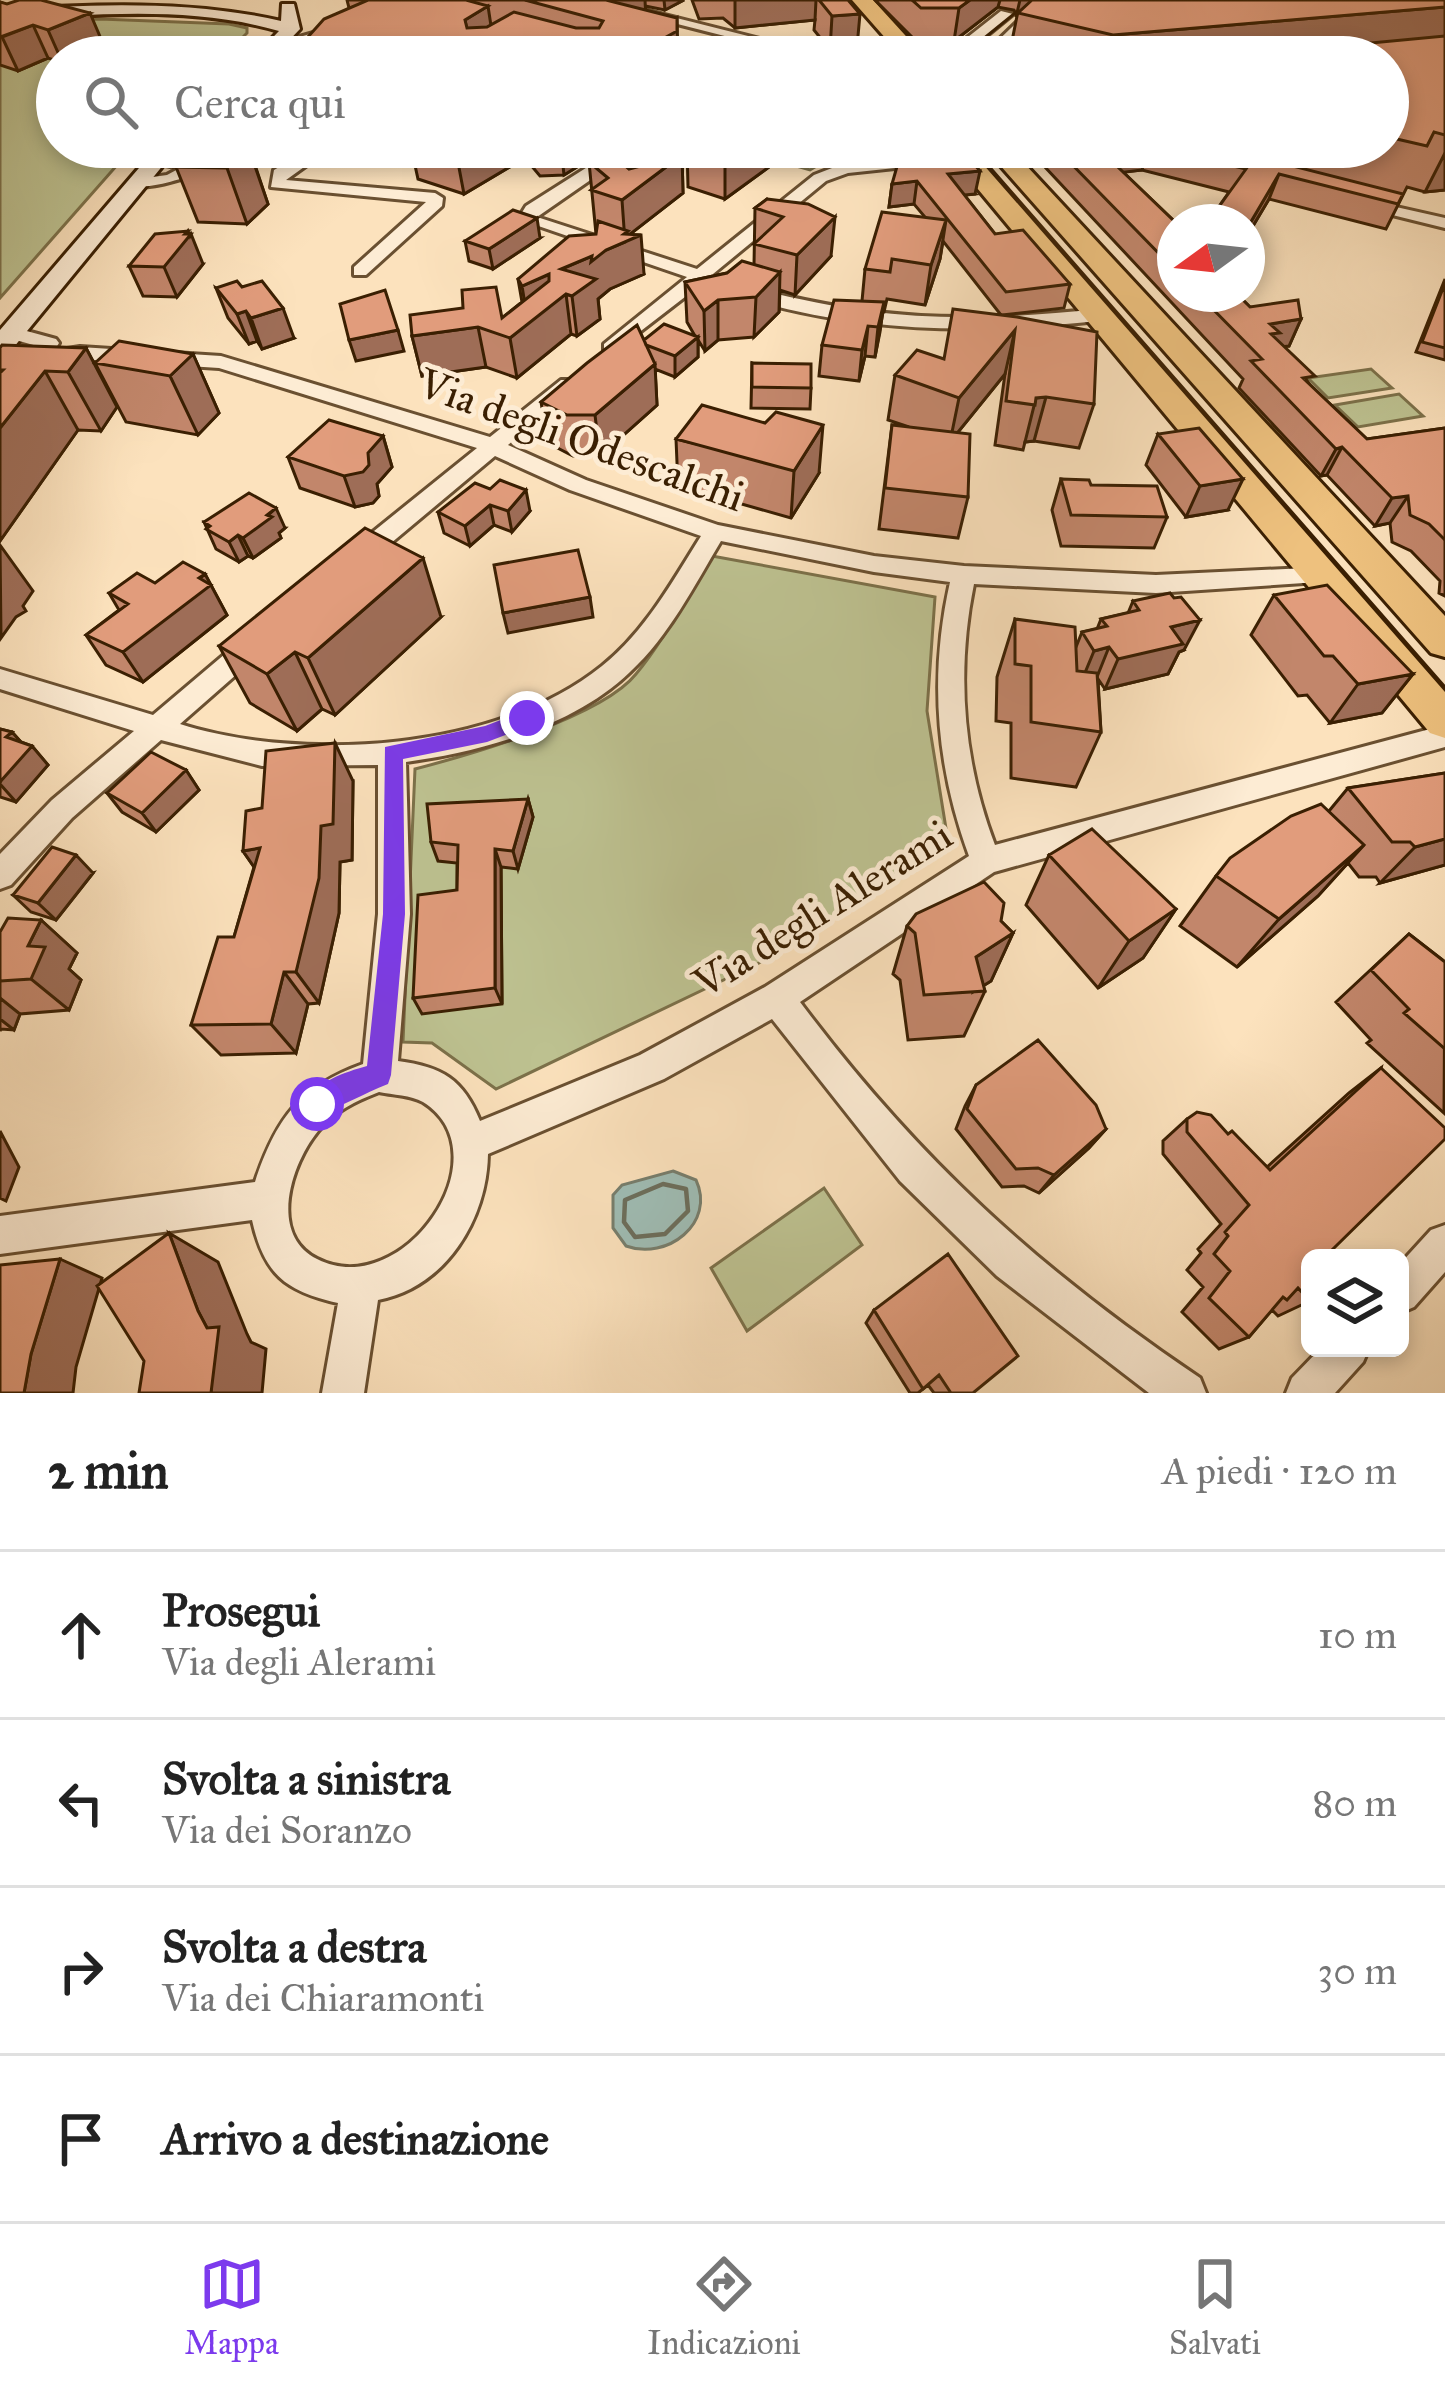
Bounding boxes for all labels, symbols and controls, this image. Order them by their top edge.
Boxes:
search box [36,36,1409,168]
icon: search [78,69,144,135]
text: Cerca qui [174,75,346,130]
north arrow [1157,204,1265,312]
street label: Via degli Odescalchi [411,357,752,523]
route end [500,691,554,745]
street label: Via degli Alerami [683,809,961,1010]
route start [290,1077,344,1131]
map controls [1301,1249,1409,1357]
button: layers [1301,1249,1409,1357]
text: 2 min [48,1440,169,1502]
text: A piedi · 120 m [1162,1447,1397,1495]
text: Prosegui [162,1583,320,1638]
icon: ahead [48,1602,114,1668]
text: 10 m [1318,1611,1397,1659]
text: Via degli Alerami [162,1638,436,1686]
text: Svolta a sinistra [162,1751,451,1806]
icon: left [48,1770,114,1836]
text: 80 m [1312,1779,1397,1827]
text: Via dei Soranzo [162,1806,412,1854]
text: Svolta a destra [162,1919,426,1974]
icon: right [48,1938,114,2004]
text: 30 m [1318,1947,1397,1995]
text: Via dei Chiaramonti [162,1974,484,2022]
icon: arrive [48,2106,114,2172]
text: Arrivo a destinazione [162,2111,549,2166]
tab: Mappa [184,2251,279,2363]
tab: Indicazioni [647,2251,801,2363]
tab: Salvati [1169,2251,1261,2363]

